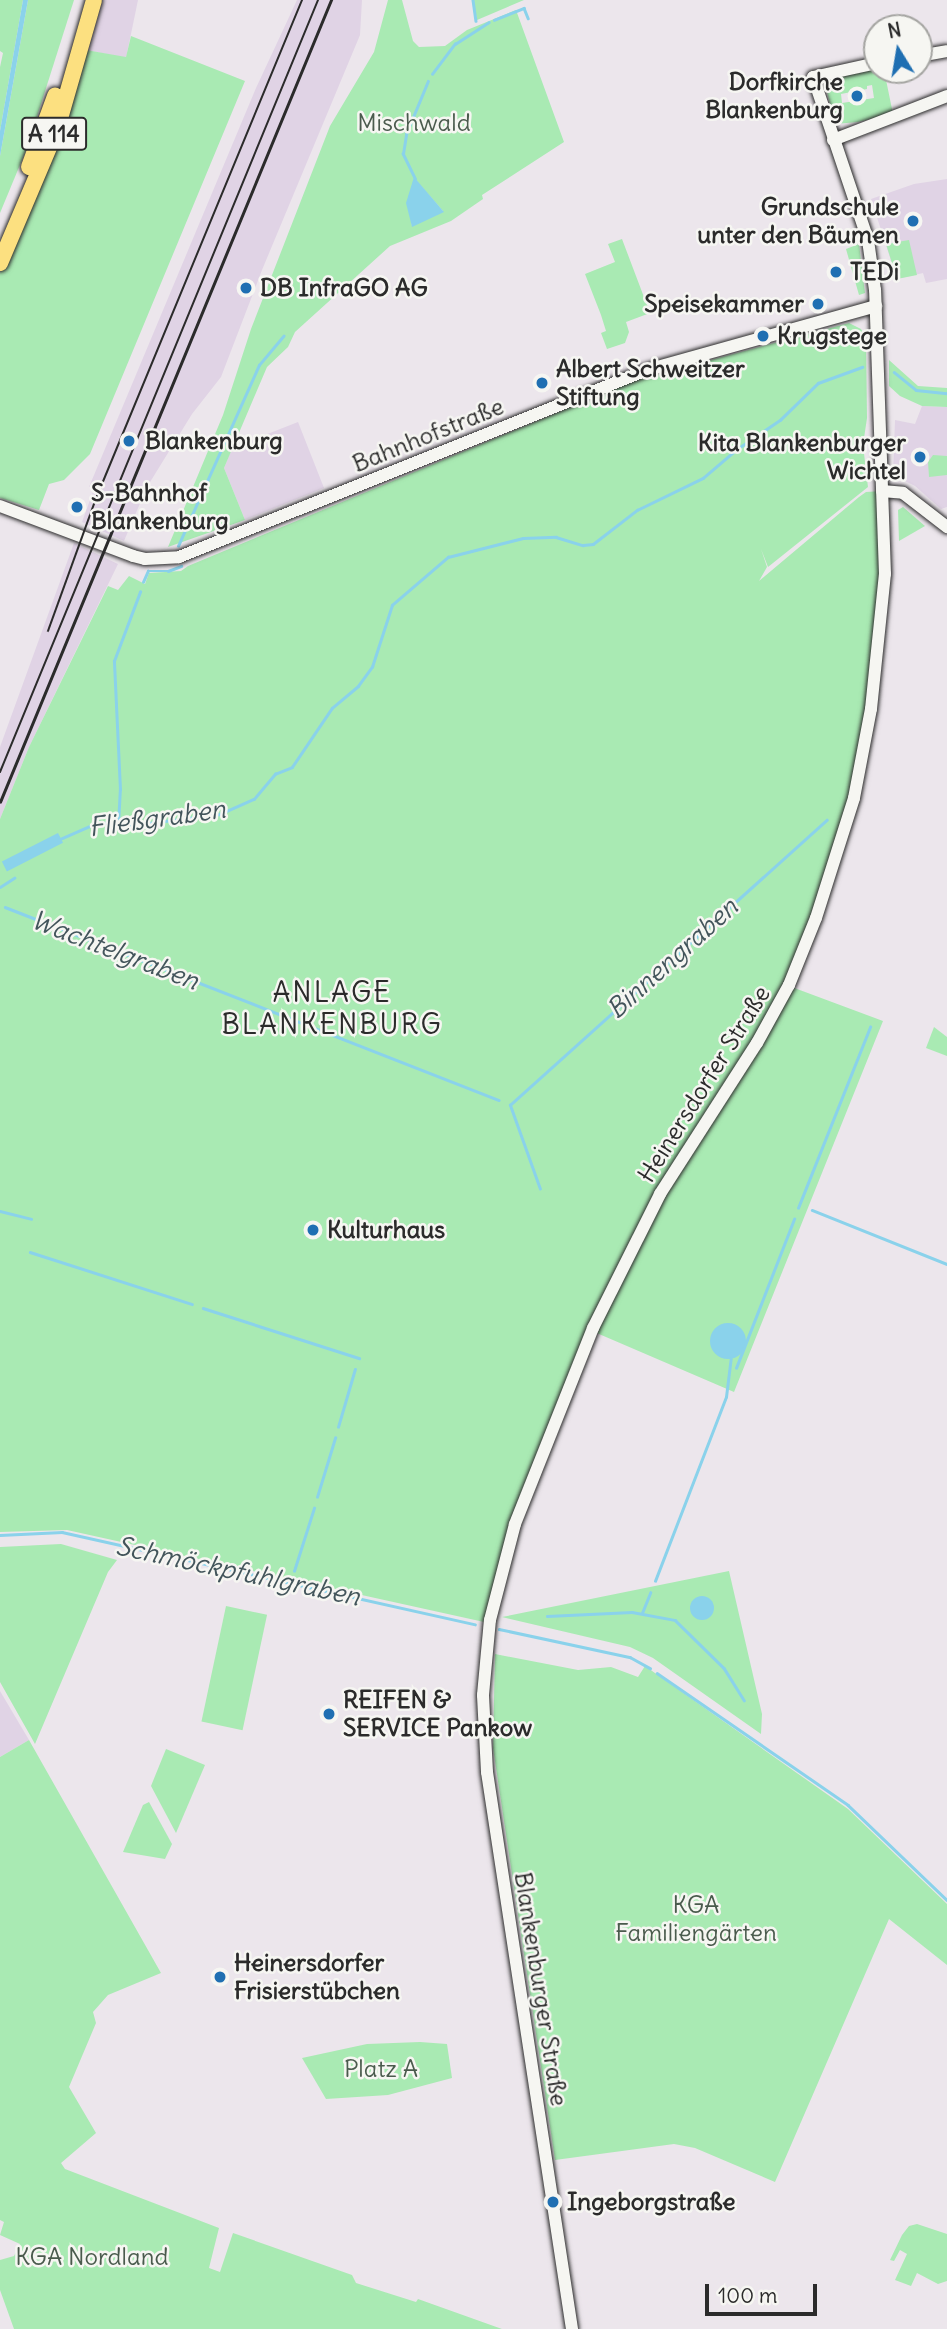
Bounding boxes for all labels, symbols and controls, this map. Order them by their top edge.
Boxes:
north arrow [863,14,933,84]
text: N [886,17,903,43]
place label: Dorfkirche Blankenburg [705,68,843,124]
marker: Dorfkirche Blankenburg [849,88,865,104]
park label: Mischwald [357,109,471,137]
road number: A 114 [21,114,87,154]
place label: Grundschule unter den Bäumen [697,193,899,249]
marker: Grundschule unter den Bäumen [905,213,921,229]
place label: TEDi [850,258,899,286]
marker: TEDi [828,264,844,280]
place label: DB InfraGO AG [260,274,428,302]
marker: DB InfraGO AG [238,280,254,296]
place label: Speisekammer [644,290,804,318]
marker: Speisekammer [810,296,826,312]
place label: Krugstege [777,322,887,350]
marker: Krugstege [755,328,771,344]
place label: Albert Schweitzer Stiftung [556,355,745,411]
marker: Albert Schweitzer Stiftung [534,375,550,391]
street label: Bahnhofstraße [348,392,508,478]
place label: Blankenburg [145,427,283,455]
place label: Kita Blankenburger Wichtel [698,429,906,485]
marker: Blankenburg [119,431,139,451]
marker: Kita Blankenburger Wichtel [912,449,928,465]
place label: S-Bahnhof Blankenburg [91,479,229,535]
marker: S-Bahnhof Blankenburg [69,499,85,515]
water label: Fließgraben [87,793,227,843]
water label: Binnengraben [600,891,744,1025]
water label: Wachtelgraben [27,904,203,996]
district label: ANLAGE BLANKENBURG [223,975,441,1041]
street label: Heinersdorfer Straße [632,980,776,1188]
place label: Kulturhaus [327,1216,445,1244]
marker: Kulturhaus [305,1222,321,1238]
water label: Schmöckpfuhlgraben [113,1530,363,1612]
place label: REIFEN & SERVICE Pankow [343,1686,532,1742]
marker: REIFEN & SERVICE Pankow [321,1706,337,1722]
street label: Blankenburger Straße [508,1870,574,2108]
park label: KGA Familiengärten [615,1891,777,1947]
place label: Heinersdorfer Frisierstübchen [234,1949,400,2005]
marker: Heinersdorfer Frisierstübchen [212,1969,228,1985]
park label: Platz A [344,2055,418,2083]
place label: Ingeborgstraße [567,2188,735,2216]
marker: Ingeborgstraße [545,2194,561,2210]
park label: KGA Nordland [15,2243,169,2271]
scale bar [709,2270,821,2314]
text: 100 m [718,2282,777,2309]

